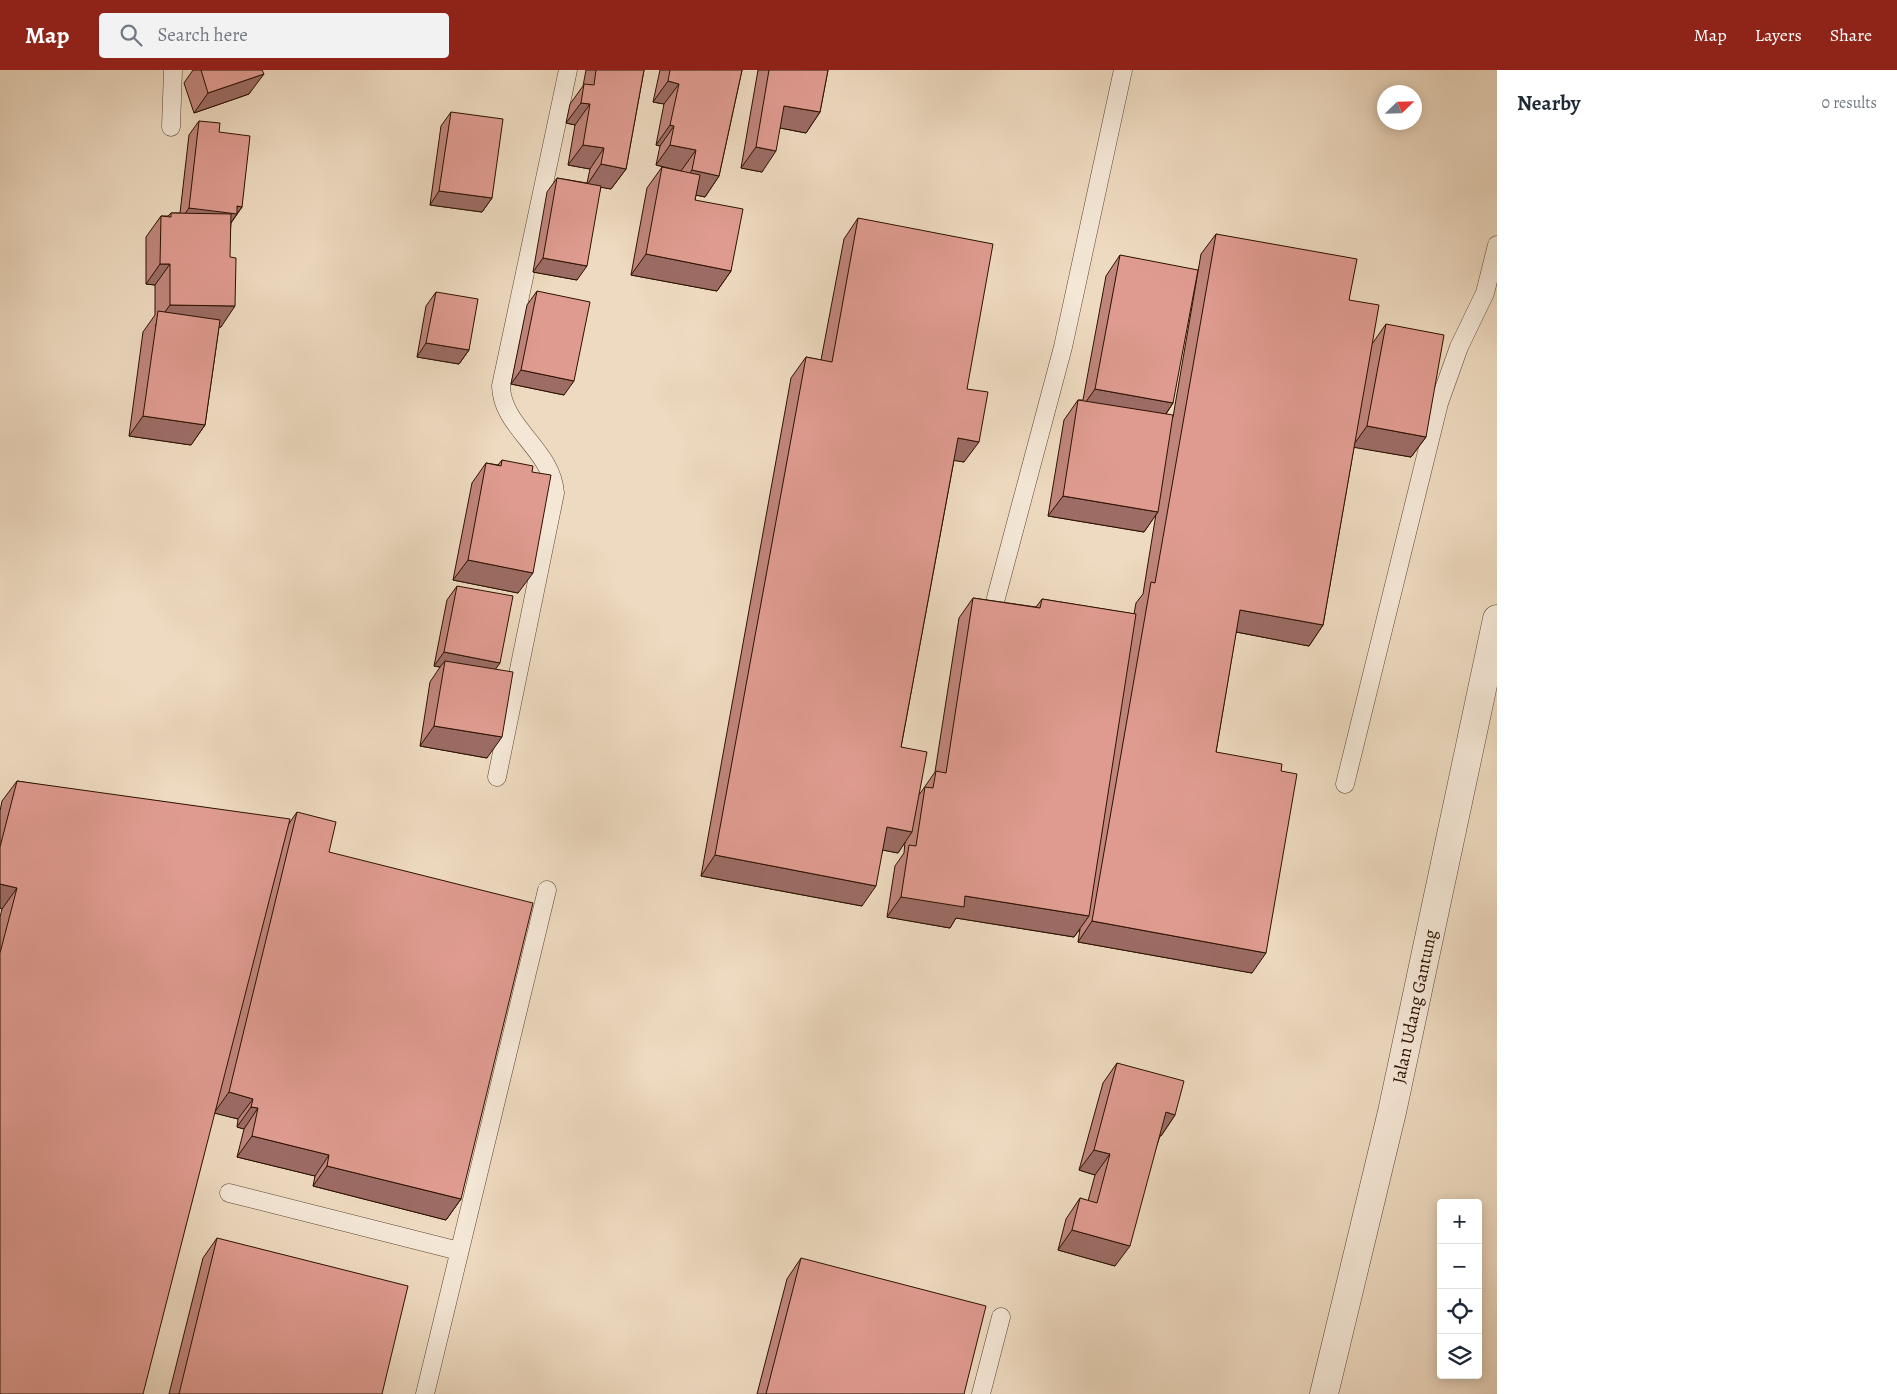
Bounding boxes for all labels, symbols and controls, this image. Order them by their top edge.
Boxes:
search box [99,13,449,58]
text: Map [25,19,69,51]
icon: search [117,21,145,49]
text: Search here [157,22,248,48]
text: Map [1694,23,1727,47]
text: Layers [1755,23,1802,47]
text: Share [1830,23,1872,47]
north arrow [1377,85,1422,130]
text: Nearby [1517,89,1580,117]
text: 0 results [1821,92,1877,114]
street label: Jalan Udang Gantung [1386,927,1443,1086]
map controls [1437,1199,1482,1379]
button: + [1437,1199,1482,1244]
button: − [1437,1244,1482,1289]
button: locate [1437,1289,1482,1334]
button: layers [1437,1334,1482,1379]

